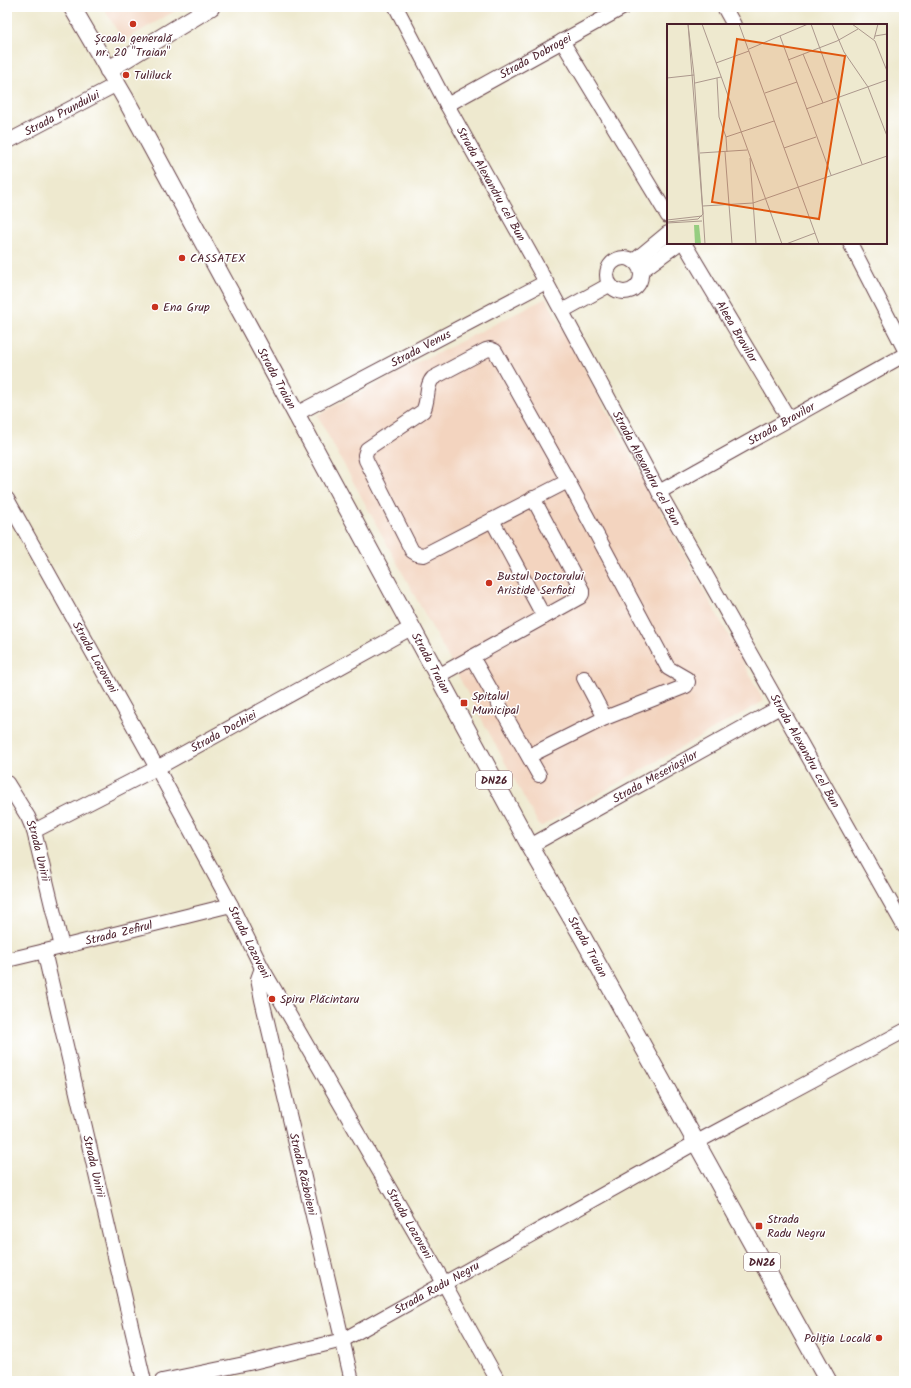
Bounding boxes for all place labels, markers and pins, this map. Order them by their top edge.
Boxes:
marker: Școala generală nr. 20 "Traian" [128,19,138,29]
place label: Școala generală nr. 20 "Traian" [94,29,173,62]
place label: Tuliluck [134,66,172,85]
marker: Tuliluck [121,70,131,80]
place label: CASSATEX [190,249,246,268]
marker: CASSATEX [177,253,187,263]
place label: Ena Grup [163,298,210,317]
marker: Ena Grup [150,302,160,312]
place label: Bustul Doctorului Aristide Serfioti [497,567,585,600]
marker: Bustul Doctorului Aristide Serfioti [484,578,494,588]
place label: Spitalul Municipal [472,687,519,720]
marker: Spitalul Municipal [459,698,469,708]
place label: Spiru Plăcintaru [280,990,359,1009]
marker: Spiru Plăcintaru [267,994,277,1004]
place label: Strada Radu Negru [767,1210,825,1243]
marker: Strada Radu Negru [754,1221,764,1231]
place label: Poliția Locală [804,1329,872,1348]
marker: Poliția Locală [874,1333,884,1343]

